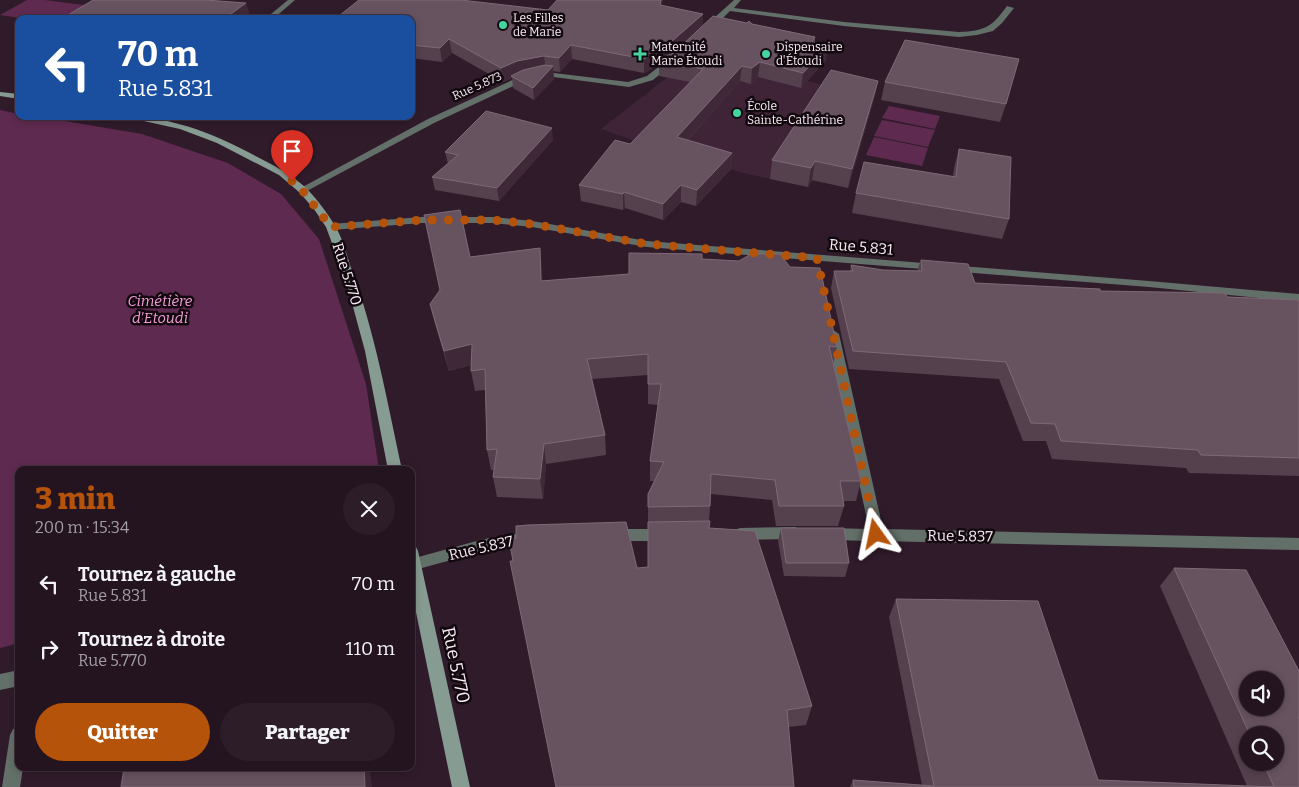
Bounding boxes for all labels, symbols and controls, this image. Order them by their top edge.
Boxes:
place label: Les Filles de Marie [513,11,564,39]
marker: Les Filles de Marie [497,19,509,31]
text: 70 m [118,33,198,75]
icon: left [35,35,100,100]
place label: Maternité Marie Étoudi [651,40,723,68]
place label: Dispensaire d'Étoudi [776,40,843,68]
marker: Maternité Marie Étoudi [633,47,647,61]
marker: Dispensaire d'Étoudi [760,48,772,60]
street label: Rue 5.873 [450,69,504,103]
text: Rue 5.831 [118,75,212,102]
place label: École Sainte-Cathérine [747,98,843,127]
marker: École Sainte-Cathérine [731,107,743,119]
pin [271,130,313,181]
icon: arrive [278,137,306,165]
street label: Rue 5.831 [828,235,894,259]
street label: Rue 5.770 [328,240,366,308]
park label: Cimétière d'Etoudi [128,292,193,327]
text: 3 min [35,481,115,517]
button: close [343,483,395,535]
position arrow [849,507,901,559]
text: 200 m · 15:34 [35,518,129,537]
street label: Rue 5.837 [927,526,994,546]
street label: Rue 5.837 [447,532,516,564]
text: Tournez à gauche [78,563,236,586]
icon: left [35,570,63,598]
text: 70 m [352,572,395,595]
text: Rue 5.831 [78,586,147,605]
street label: Rue 5.770 [437,625,475,705]
text: Tournez à droite [78,628,225,651]
icon: right [35,635,63,663]
text: 110 m [345,637,395,660]
text: Rue 5.770 [78,651,147,670]
map controls [1239,671,1284,771]
button: sound [1239,671,1284,716]
button: Quitter [35,703,210,761]
button: Partager [220,703,395,761]
button: search [1239,726,1284,771]

